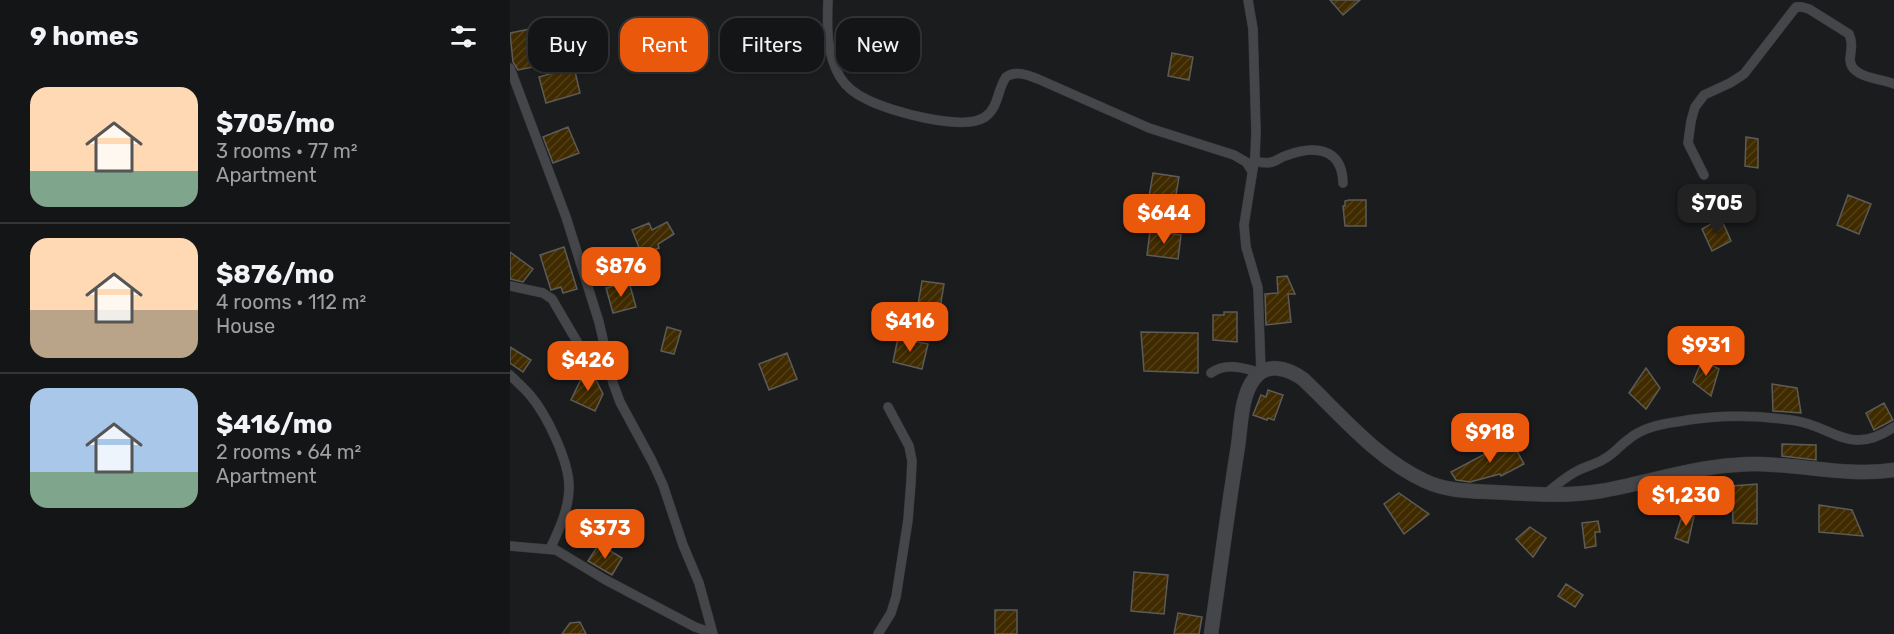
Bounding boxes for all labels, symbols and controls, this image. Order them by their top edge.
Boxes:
chip: Buy [528,18,608,72]
chip: Rent [620,18,708,72]
chip: Filters [720,18,824,72]
chip: New [836,18,920,72]
icon: filters [447,20,480,53]
text: 9 homes [30,21,139,52]
text: $705/mo [216,108,335,139]
icon: home [78,111,150,183]
text: 3 rooms · 77 m² [216,139,358,163]
text: Apartment [216,163,317,187]
pin: $705 [1681,184,1753,235]
text: $705 [1691,191,1743,215]
pin: $644 [1128,194,1200,245]
text: $644 [1137,201,1191,225]
pin: $876 [585,247,657,298]
text: $876 [596,254,646,278]
text: $876/mo [216,259,334,290]
icon: home [78,262,150,334]
text: 4 rooms · 112 m² [216,290,366,314]
pin: $416 [874,302,946,353]
text: $416 [885,309,935,333]
text: House [216,314,275,338]
pin: $931 [1670,326,1742,377]
text: $931 [1682,333,1730,357]
pin: $426 [552,341,624,392]
text: $426 [561,348,615,372]
text: $416/mo [216,409,333,440]
icon: home [78,412,150,484]
pin: $918 [1454,413,1526,464]
text: $918 [1465,420,1515,444]
text: 2 rooms · 64 m² [216,440,361,464]
text: Apartment [216,464,317,488]
pin: $1,230 [1637,476,1735,527]
text: $1,230 [1652,483,1720,507]
pin: $373 [569,509,641,560]
text: $373 [579,516,631,540]

